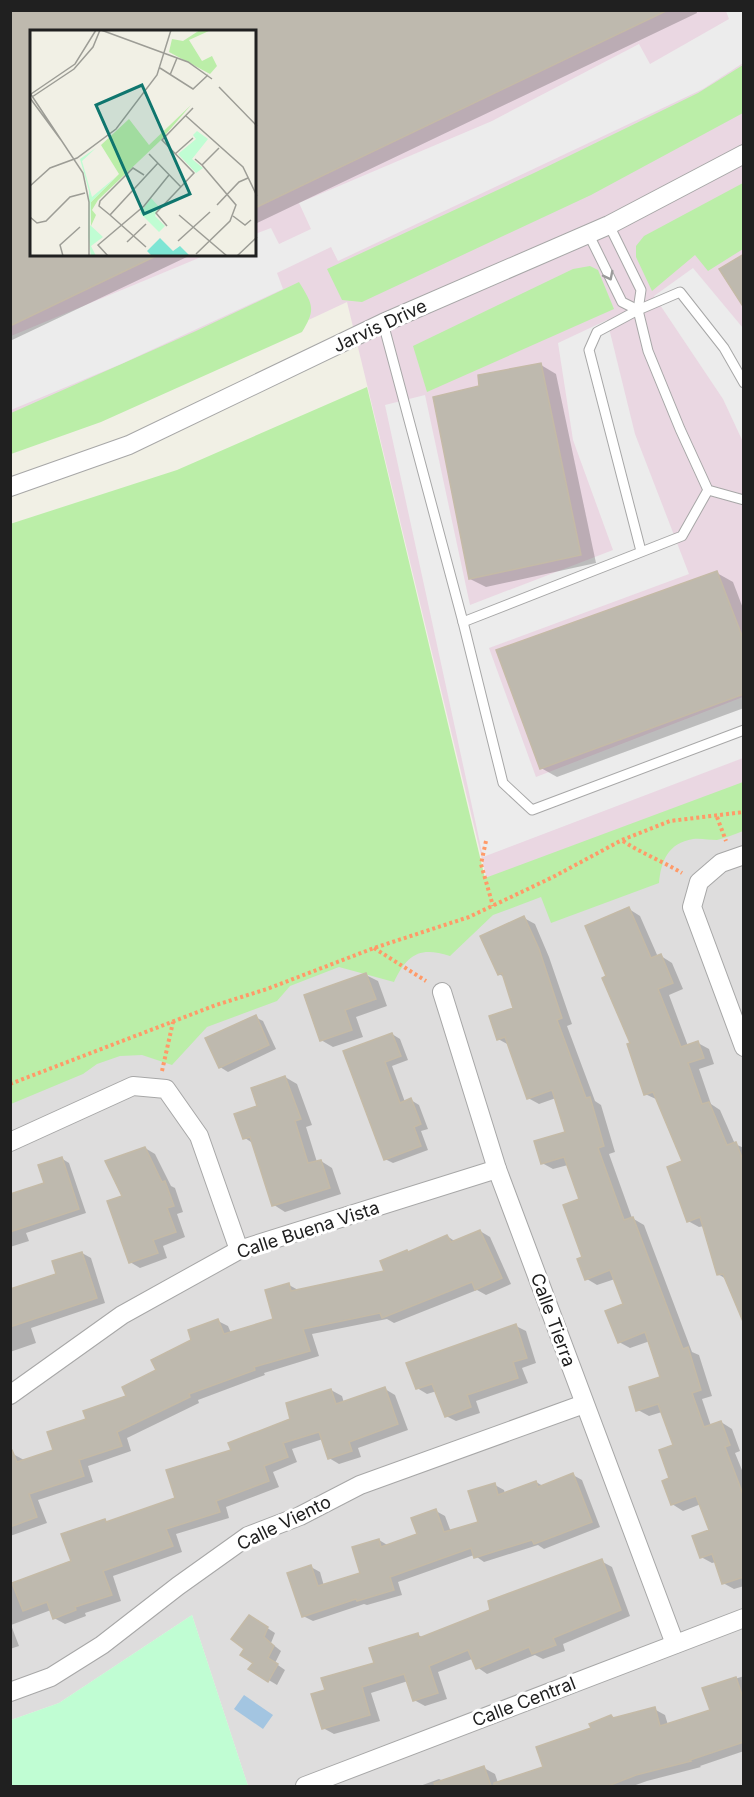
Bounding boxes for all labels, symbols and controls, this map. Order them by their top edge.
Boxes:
inset map [30,30,256,256]
one-way arrow [601,270,613,281]
street label: Jarvis Drive [330,295,430,356]
street label: Calle Buena Vista [234,1197,382,1262]
street label: Calle Tierra [527,1270,580,1369]
street label: Calle Viento [233,1491,334,1554]
street label: Calle Central [469,1672,578,1731]

